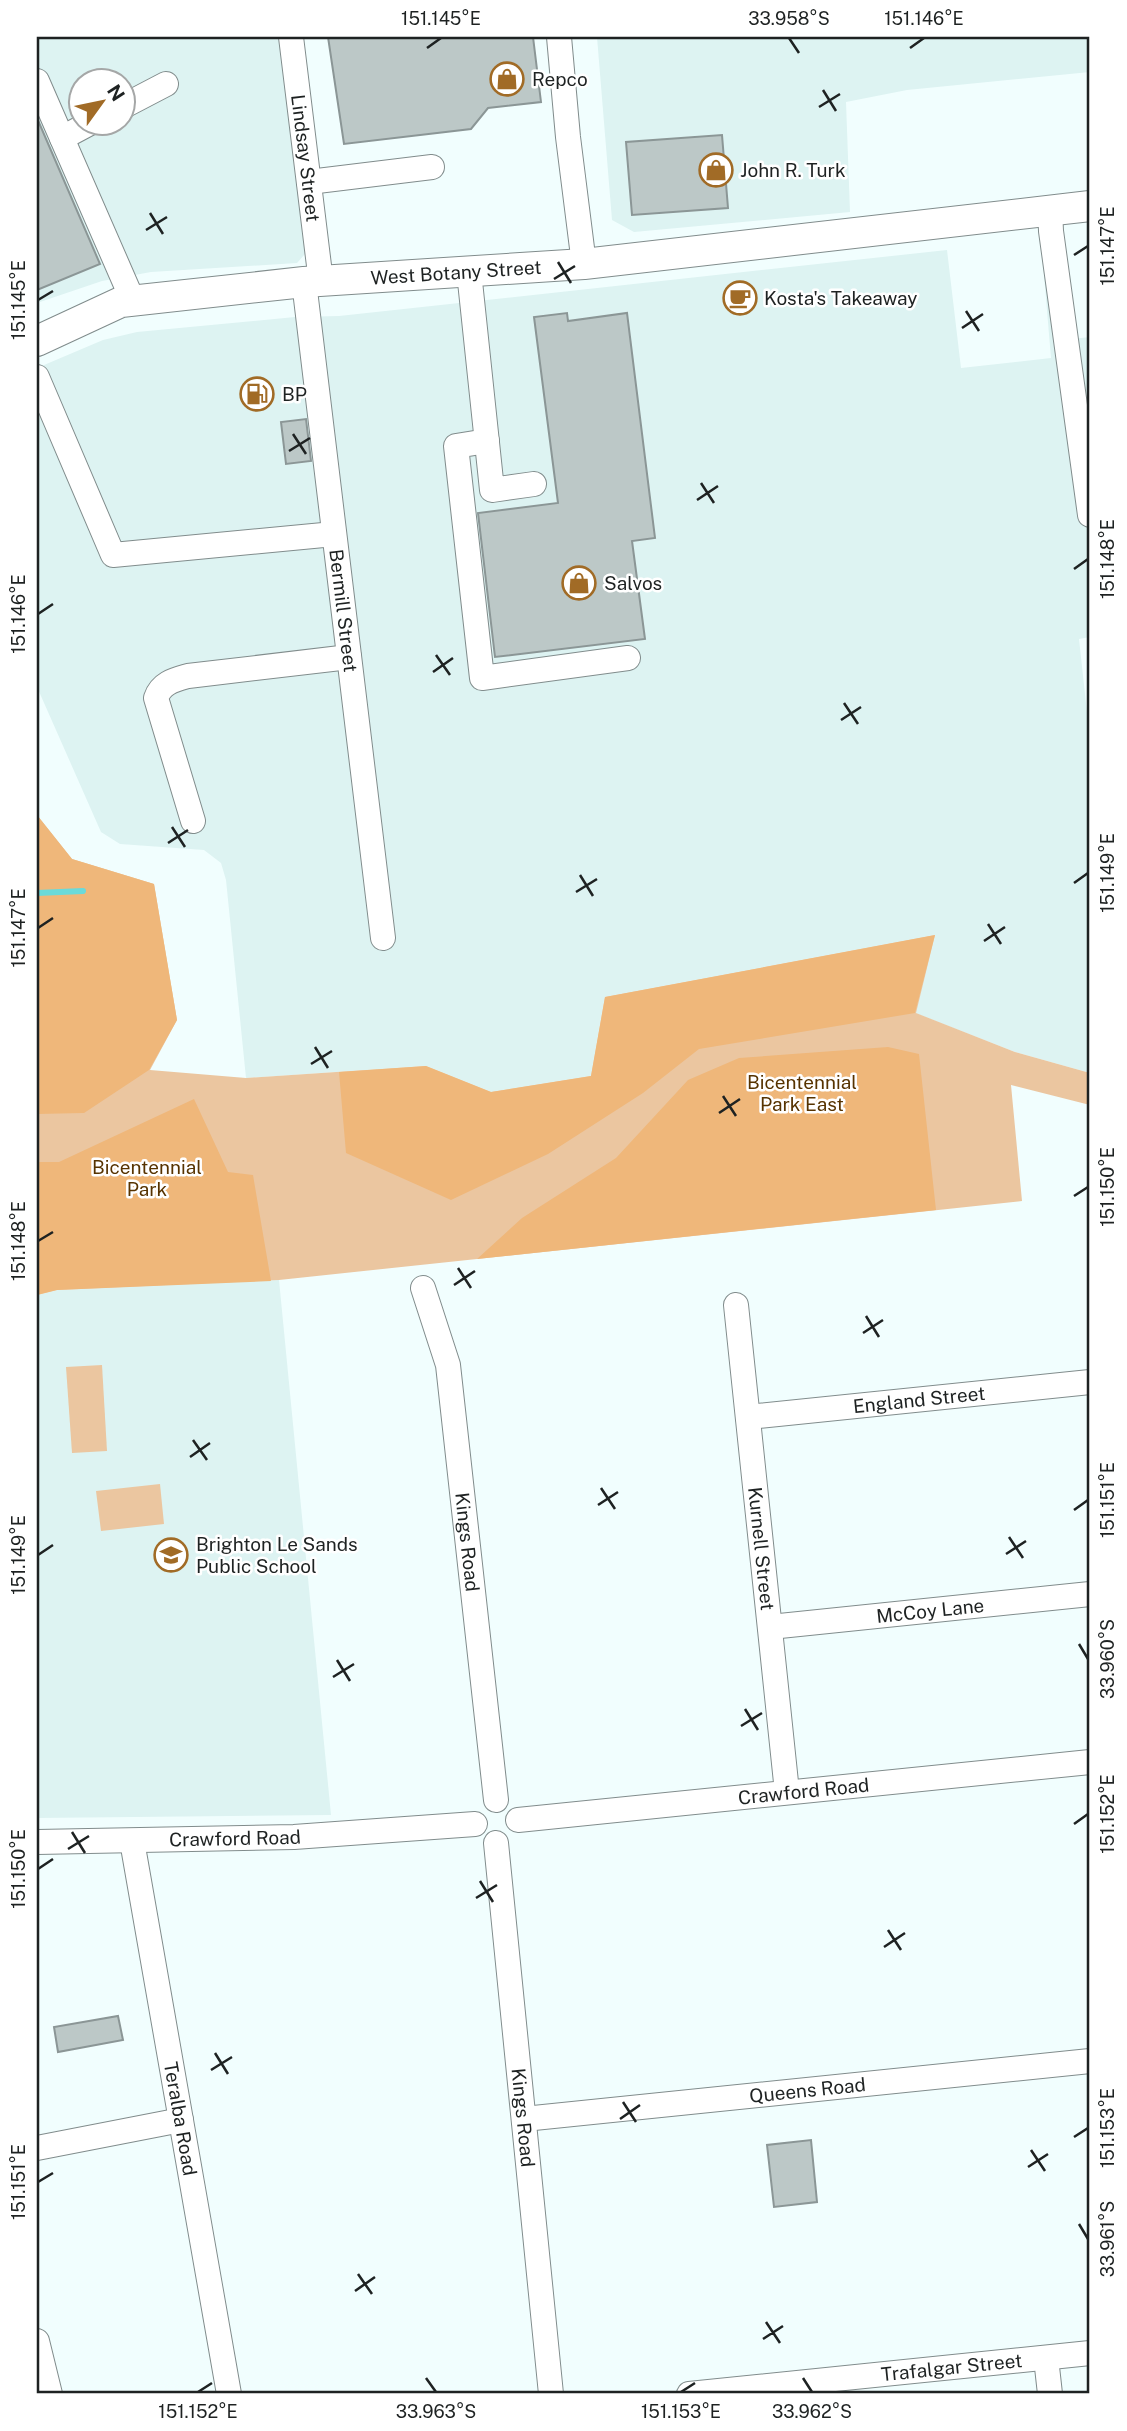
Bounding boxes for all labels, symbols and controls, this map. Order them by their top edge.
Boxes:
text: 151.145°E [401,8,481,29]
text: 33.958°S [748,8,830,29]
text: 151.146°E [884,8,964,29]
shop icon: Repco [488,60,526,98]
north arrow [66,66,136,136]
place label: Repco [532,68,588,90]
text: N [103,81,130,105]
street label: Lindsay Street [287,93,325,223]
shop icon: John R. Turk [697,151,735,189]
place label: John R. Turk [740,159,846,181]
text: 151.147°E [1097,206,1118,286]
street label: West Botany Street [370,256,542,289]
text: 151.145°E [8,260,29,340]
cafe icon: Kosta's Takeaway [721,279,759,317]
place label: Kosta's Takeaway [764,287,917,309]
fuel station icon: BP [238,375,276,413]
place label: BP [282,383,307,405]
text: 151.148°E [1097,519,1118,599]
street label: Bermill Street [325,548,362,673]
shop icon: Salvos [560,564,598,602]
place label: Salvos [604,572,662,594]
text: 151.146°E [8,574,29,654]
text: 151.149°E [1097,833,1118,913]
text: 151.147°E [8,888,29,968]
park label: Bicentennial Park East [747,1071,857,1115]
text: 151.150°E [1097,1147,1118,1227]
park label: Bicentennial Park [92,1156,202,1200]
text: 151.148°E [8,1201,29,1281]
street label: England Street [852,1382,986,1417]
text: 151.151°E [1097,1462,1118,1538]
street label: Kurnell Street [744,1486,779,1612]
street label: Kings Road [451,1491,484,1593]
text: 151.149°E [8,1515,29,1595]
place label: Brighton Le Sands Public School [196,1533,358,1577]
school or university icon: Brighton Le Sands Public School [152,1536,190,1574]
street label: McCoy Lane [875,1594,985,1627]
text: 33.960°S [1097,1619,1118,1699]
street label: Crawford Road [737,1773,870,1809]
text: 151.152°E [1097,1774,1118,1854]
street label: Crawford Road [169,1826,302,1850]
text: 151.150°E [8,1829,29,1909]
street label: Teralba Road [160,2060,202,2177]
street label: Kings Road [508,2067,539,2168]
street label: Queens Road [748,2073,867,2107]
text: 151.153°E [1097,2088,1118,2168]
text: 151.151°E [8,2144,29,2220]
text: 33.961°S [1097,2201,1118,2277]
street label: Trafalgar Street [880,2349,1023,2385]
text: 151.152°E [158,2401,238,2422]
text: 33.963°S [396,2401,476,2422]
text: 151.153°E [641,2401,721,2422]
text: 33.962°S [772,2401,852,2422]

